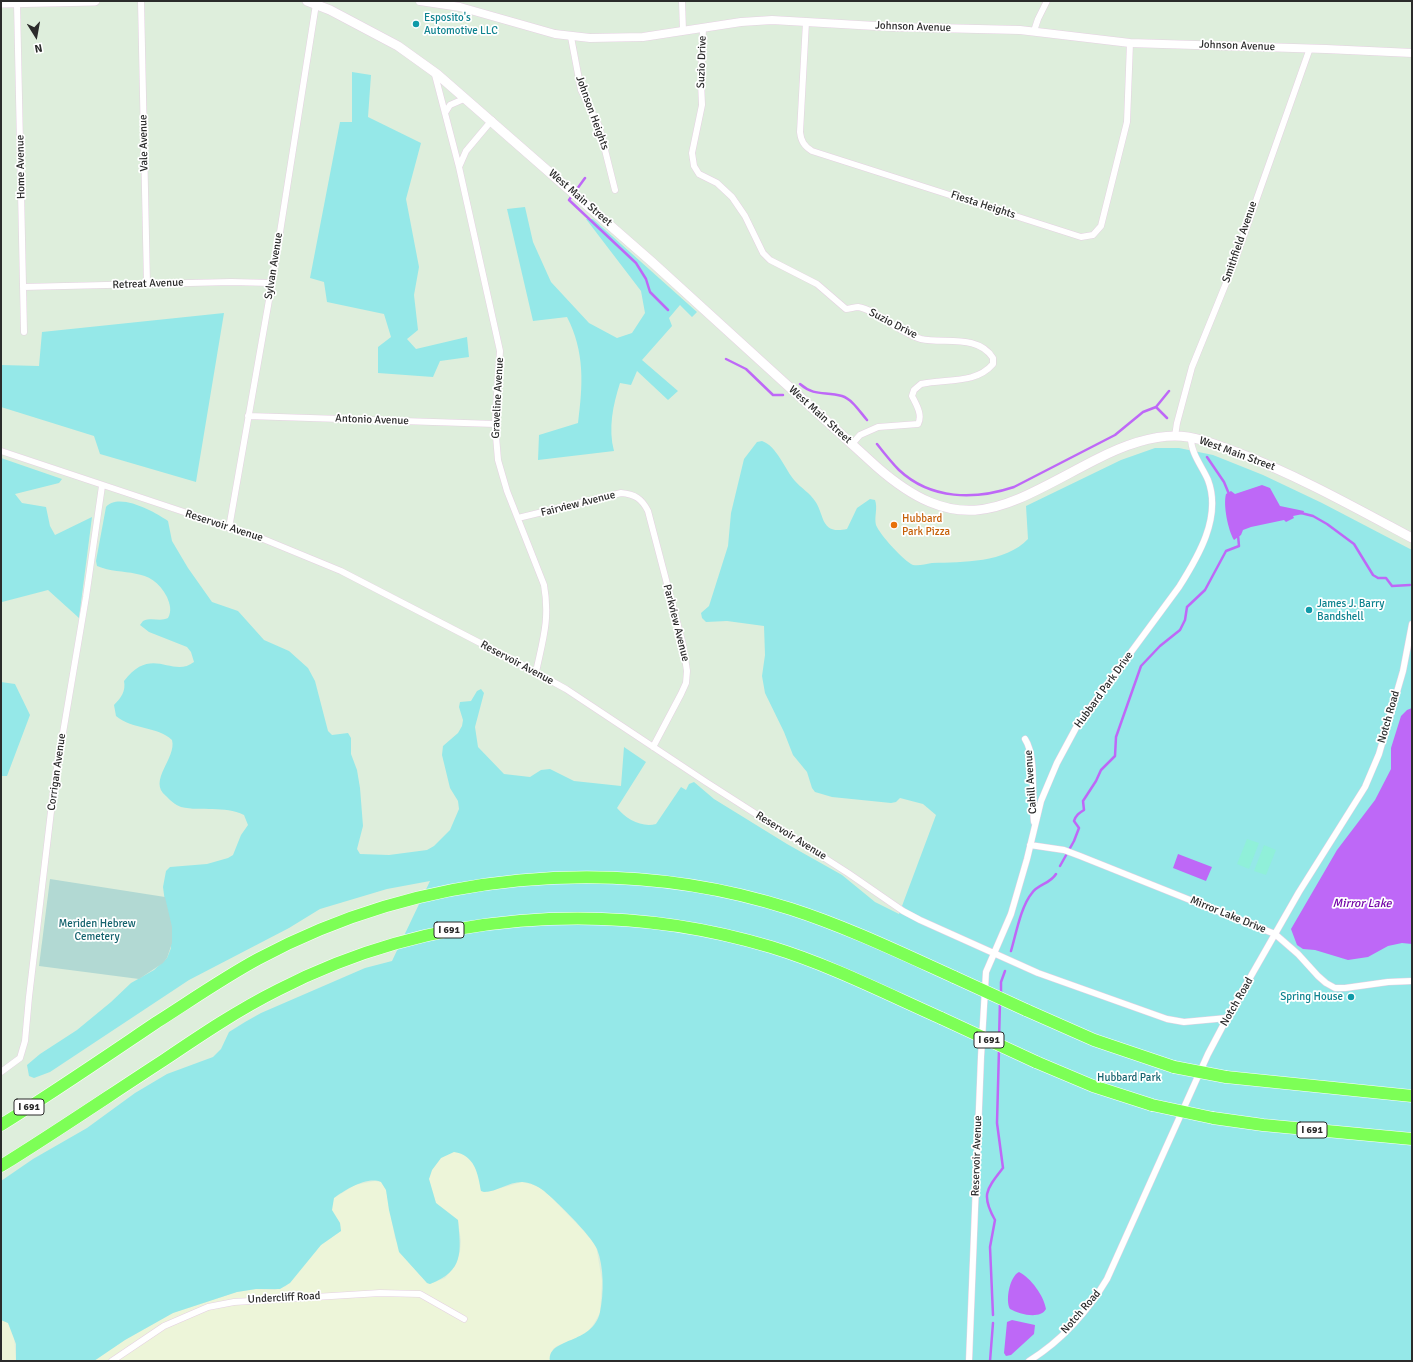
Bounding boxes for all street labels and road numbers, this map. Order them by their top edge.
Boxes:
street label: Johnson Avenue [875,19,951,35]
street label: Suzio Drive [694,35,710,89]
street label: Johnson Avenue [1199,38,1275,54]
street label: Johnson Heights [572,74,612,152]
street label: Vale Avenue [137,114,151,172]
street label: Home Avenue [14,135,28,199]
street label: West Main Street [545,167,615,229]
street label: Fiesta Heights [949,188,1017,222]
street label: Smithfield Avenue [1220,199,1260,285]
street label: Sylvan Avenue [262,232,286,300]
street label: Retreat Avenue [112,276,184,292]
street label: Suzio Drive [866,306,920,342]
street label: Graveline Avenue [489,357,507,439]
street label: West Main Street [786,383,854,447]
street label: Antonio Avenue [335,412,409,428]
street label: West Main Street [1197,434,1277,474]
street label: Fairview Avenue [539,488,617,520]
street label: Reservoir Avenue [183,507,265,545]
street label: Parkview Avenue [660,583,692,663]
street label: Reservoir Avenue [478,638,556,688]
street label: Hubbard Park Drive [1072,649,1136,731]
street label: Notch Road [1375,689,1403,745]
street label: Corrigan Avenue [45,733,69,811]
street label: Cahill Avenue [1022,749,1040,815]
street label: Reservoir Avenue [753,809,829,863]
street label: Mirror Lake Drive [1188,894,1268,936]
road number: I 691 [434,922,464,938]
street label: Notch Road [1218,975,1256,1029]
road number: I 691 [974,1032,1004,1048]
road number: I 691 [14,1099,44,1115]
street label: Reservoir Avenue [969,1115,985,1197]
road number: I 691 [1297,1122,1327,1138]
street label: Notch Road [1058,1287,1104,1337]
street label: Undercliff Road [247,1290,321,1306]

